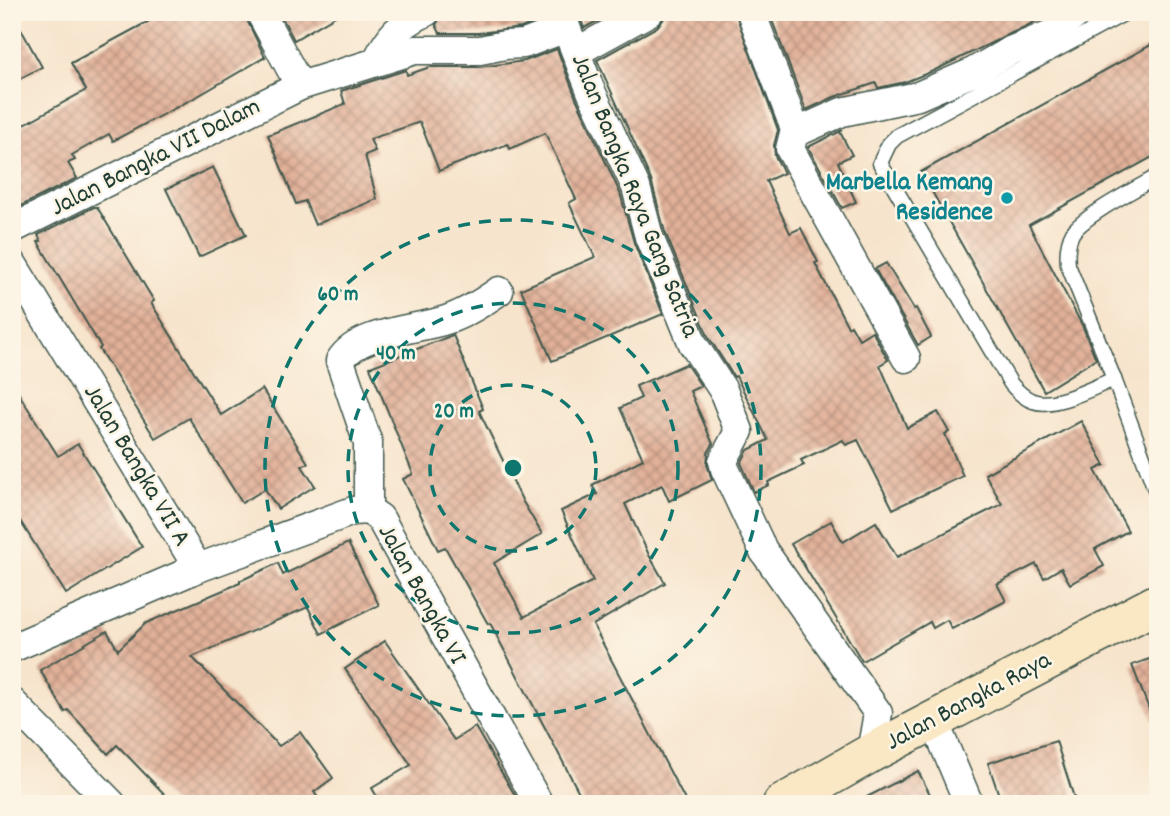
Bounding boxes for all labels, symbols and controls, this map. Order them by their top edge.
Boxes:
street label: Jalan Bangka Raya Gang Satria [560,49,708,344]
street label: Jalan Bangka VII Dalam [45,89,267,227]
place label: Marbella Kemang Residence [826,165,993,232]
marker: Marbella Kemang Residence [999,190,1015,206]
text: 60 m [318,281,358,311]
text: 40 m [376,340,416,370]
street label: Jalan Bangka VII A [73,378,199,554]
text: 20 m [434,398,474,428]
centre of rings [501,456,525,480]
street label: Jalan Bangka VI [367,518,475,672]
street label: Jalan Bangka Raya [880,642,1059,761]

